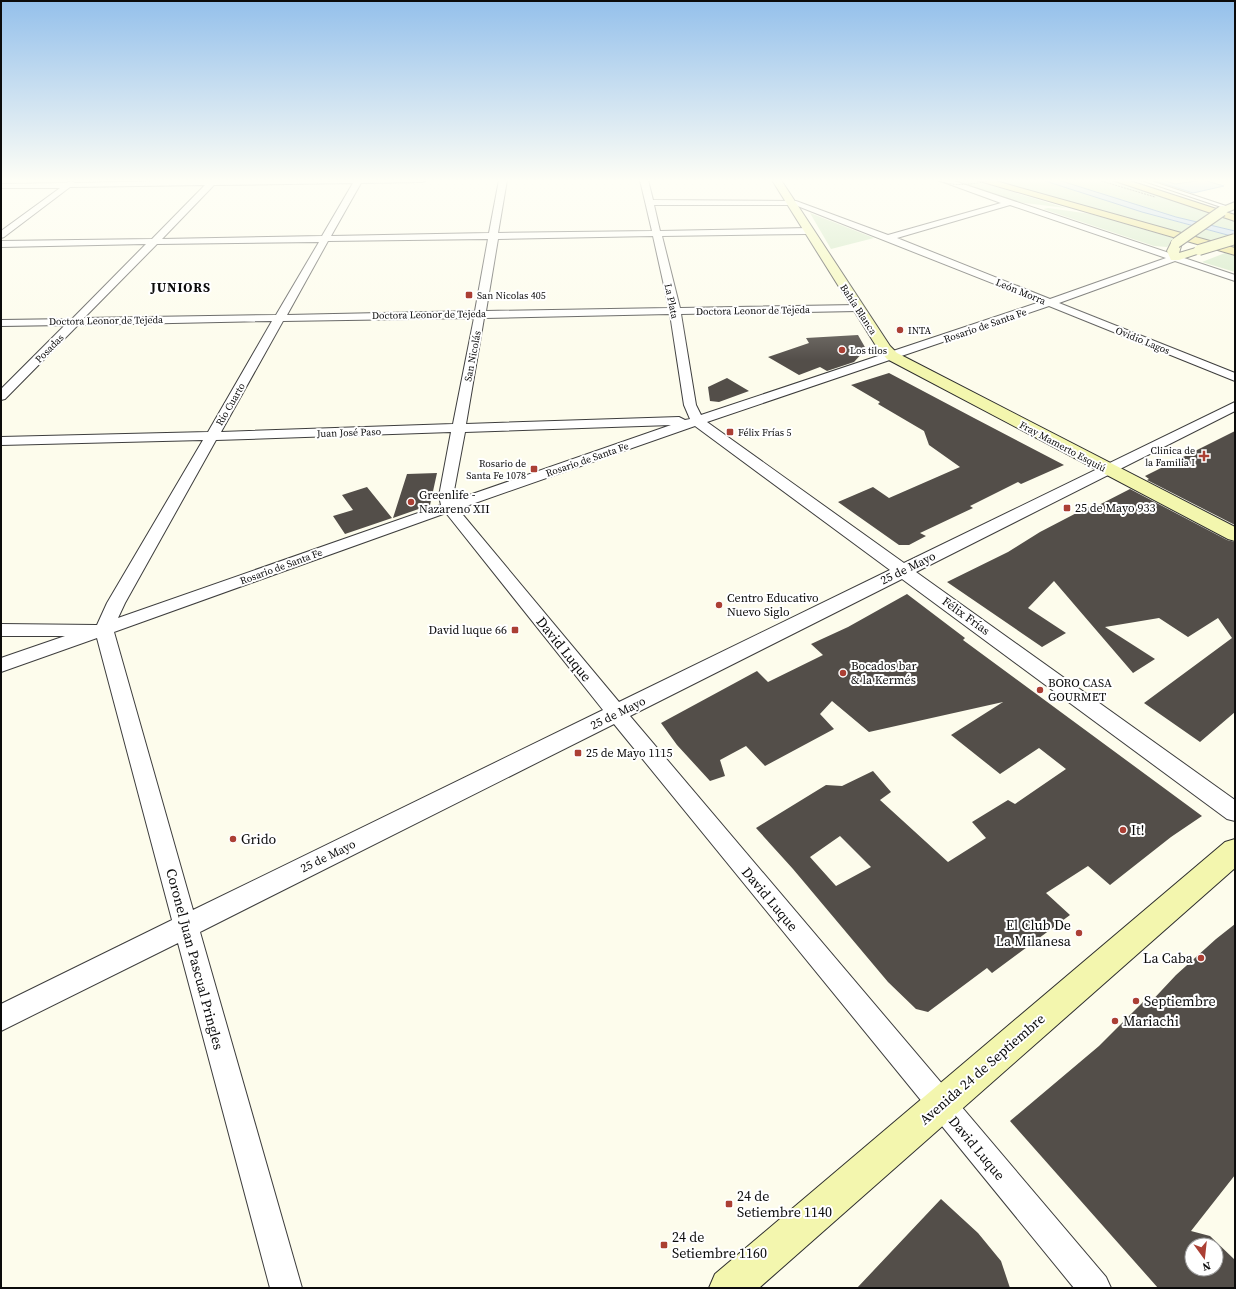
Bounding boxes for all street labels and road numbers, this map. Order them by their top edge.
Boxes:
street label: León Morra [994,276,1049,308]
street label: Bahía Blanca [837,281,880,338]
street label: La Plata [661,282,682,321]
street label: Doctora Leonor de Tejeda [696,303,811,318]
street label: Rosario de Santa Fe [942,305,1028,346]
street label: Doctora Leonor de Tejeda [372,307,487,322]
street label: Doctora Leonor de Tejeda [49,313,164,328]
street label: Ovidio Lagos [1114,324,1172,357]
street label: San Nicolás [461,330,484,383]
street label: Posadas [32,331,67,366]
street label: Río Cuarto [213,380,248,428]
street label: Fray Mamerto Esquiú [1017,418,1108,475]
street label: Juan José Paso [316,425,382,440]
street label: Rosario de Santa Fe [544,439,630,480]
street label: Rosario de Santa Fe [238,546,324,587]
street label: 25 de Mayo [878,548,939,588]
street label: Félix Frías [939,593,993,639]
street label: David Luque [532,612,596,686]
street label: 25 de Mayo [588,693,649,733]
street label: 25 de Mayo [298,836,359,876]
street label: David Luque [737,863,803,935]
street label: Coronel Juan Pascual Pringles [161,866,229,1052]
street label: Avenida 24 de Septiembre [915,1009,1049,1129]
street label: David Luque [944,1112,1010,1184]

